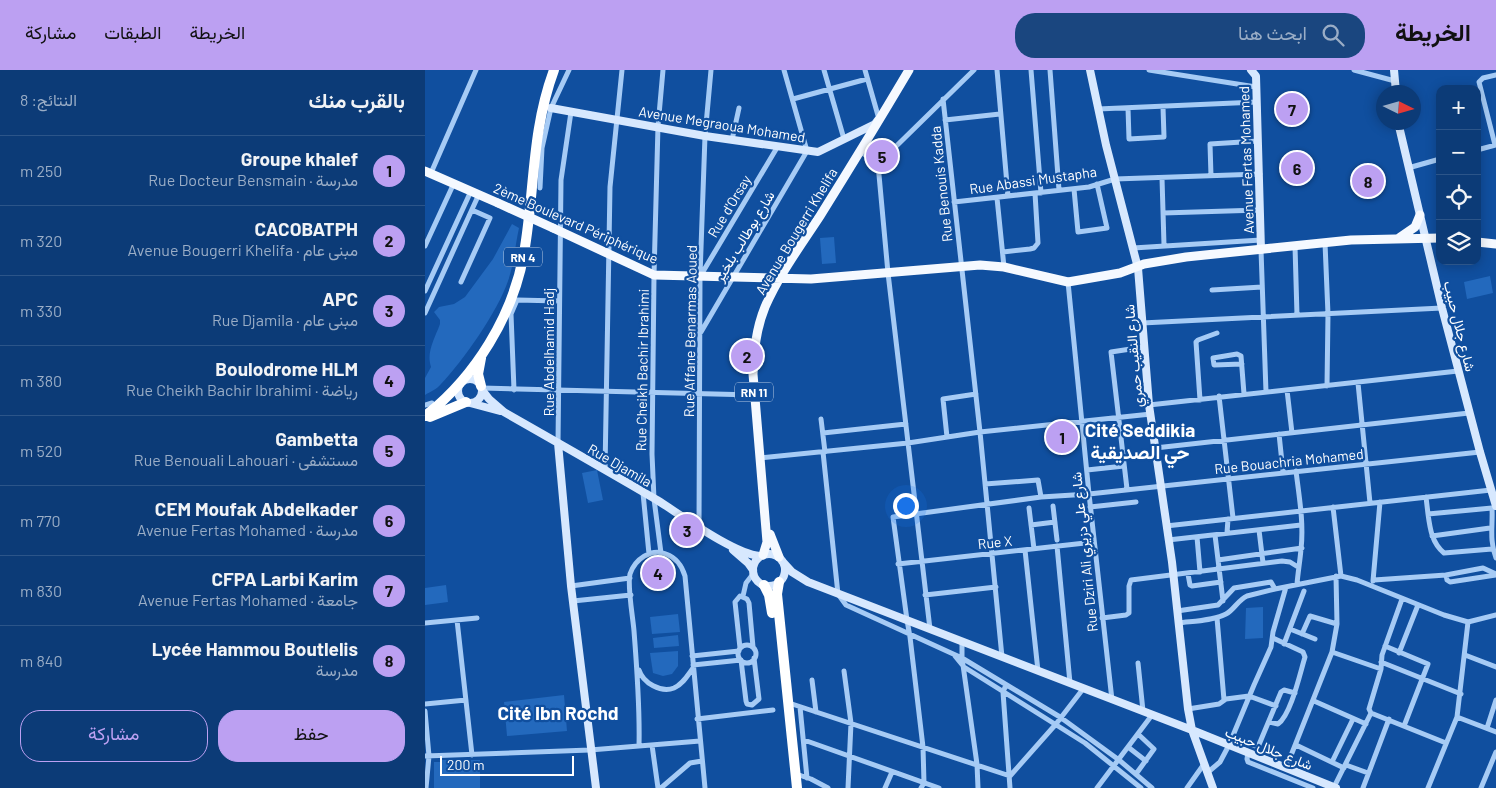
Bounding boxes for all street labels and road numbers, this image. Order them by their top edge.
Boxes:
street label: Avenue Fertas Mohamed [1235,86,1257,234]
street label: Avenue Megraoua Mohamed [637,102,807,146]
street label: Rue Benouis Kadda [926,125,956,243]
street label: Rue Abassi Mustapha [968,163,1098,197]
street label: Avenue Bougerri Khelifa [751,165,841,297]
street label: Rue d'Orsay [704,171,755,240]
street label: 2ème Boulevard Périphérique [491,179,661,267]
street label: شارع بوطالب بلخير [710,187,780,287]
street label: Rue Affane Benarmas Aoued [680,245,700,417]
road number: RN 4 [504,248,542,266]
street label: شارع جلال حبيب [1438,279,1479,374]
street label: Rue Abdelhamid Hadj [540,288,557,416]
street label: Rue Cheikh Bachir Ibrahimi [632,289,652,451]
street label: شارع النقيب حمري [1120,303,1150,408]
road number: RN 11 [735,383,773,402]
street label: Rue Djamila [585,440,655,490]
street label: Rue Bouachria Mohamed [1214,445,1364,477]
street label: Rue Dziri Ali شارع علي دزيري [1067,471,1105,633]
street label: Rue X [977,532,1013,552]
street label: شارع جلال حبيب [1222,723,1315,776]

